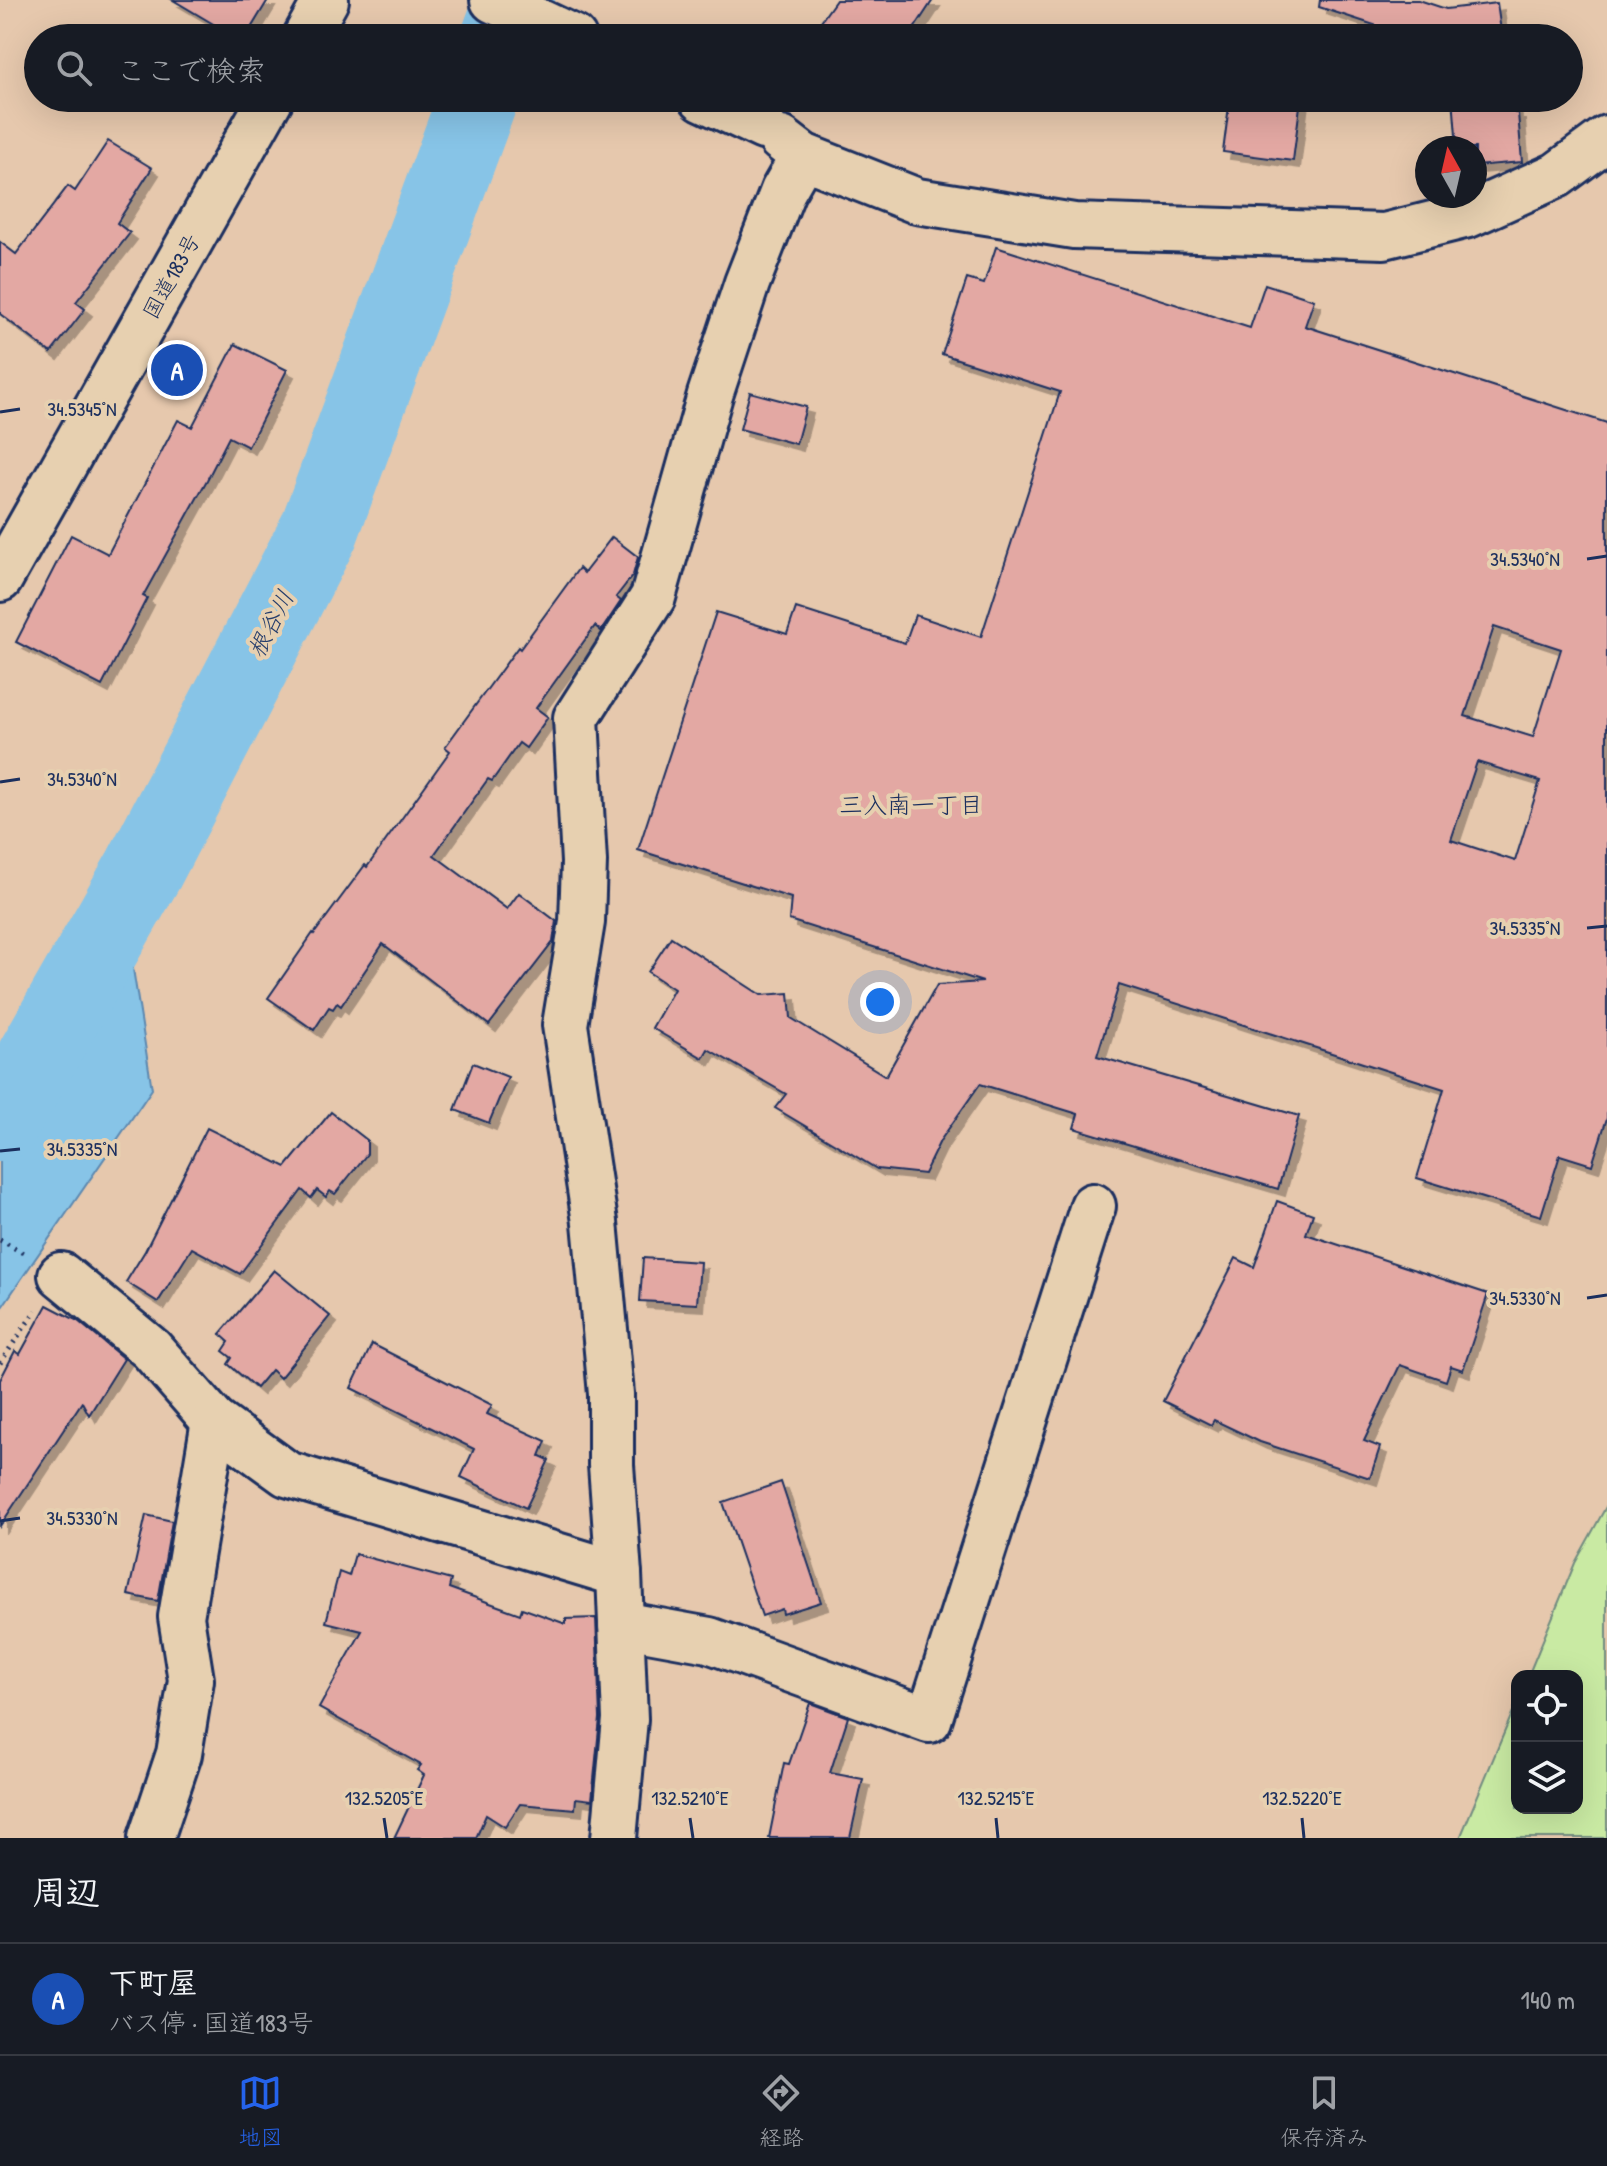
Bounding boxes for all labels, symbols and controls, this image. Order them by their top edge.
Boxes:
search box [24,24,1583,112]
icon: search [52,46,96,90]
text: ここで検索 [116,50,266,90]
north arrow [1415,136,1487,208]
street label: 国道183号 [135,228,207,324]
pin: A [151,340,203,400]
text: 34.5345°N [47,395,117,422]
text: 34.5340°N [1490,545,1560,572]
water label: 根谷川 [240,584,301,663]
text: 34.5340°N [47,765,117,792]
district label: 三入南一丁目 [839,788,983,820]
text: 34.5335°N [1490,914,1560,941]
your location [860,982,900,1022]
text: 34.5335°N [47,1135,117,1162]
text: 34.5330°N [1489,1284,1561,1311]
text: 34.5330°N [46,1504,118,1531]
map controls [1511,1670,1583,1814]
button: locate [1511,1670,1583,1742]
button: layers [1511,1742,1583,1814]
text: 132.5205°E [345,1784,423,1811]
text: 132.5210°E [651,1784,729,1811]
text: 132.5215°E [958,1784,1035,1811]
text: 132.5220°E [1262,1784,1342,1811]
text: 周辺 [32,1869,100,1915]
text: 下町屋 [108,1962,198,2002]
text: A [52,1982,64,2017]
text: 140 m [1521,1982,1575,2017]
text: バス停 · 国道183号 [108,2005,314,2040]
tab: 地図 [238,2071,283,2152]
tab: 経路 [759,2071,804,2152]
tab: 保存済み [1280,2071,1369,2152]

